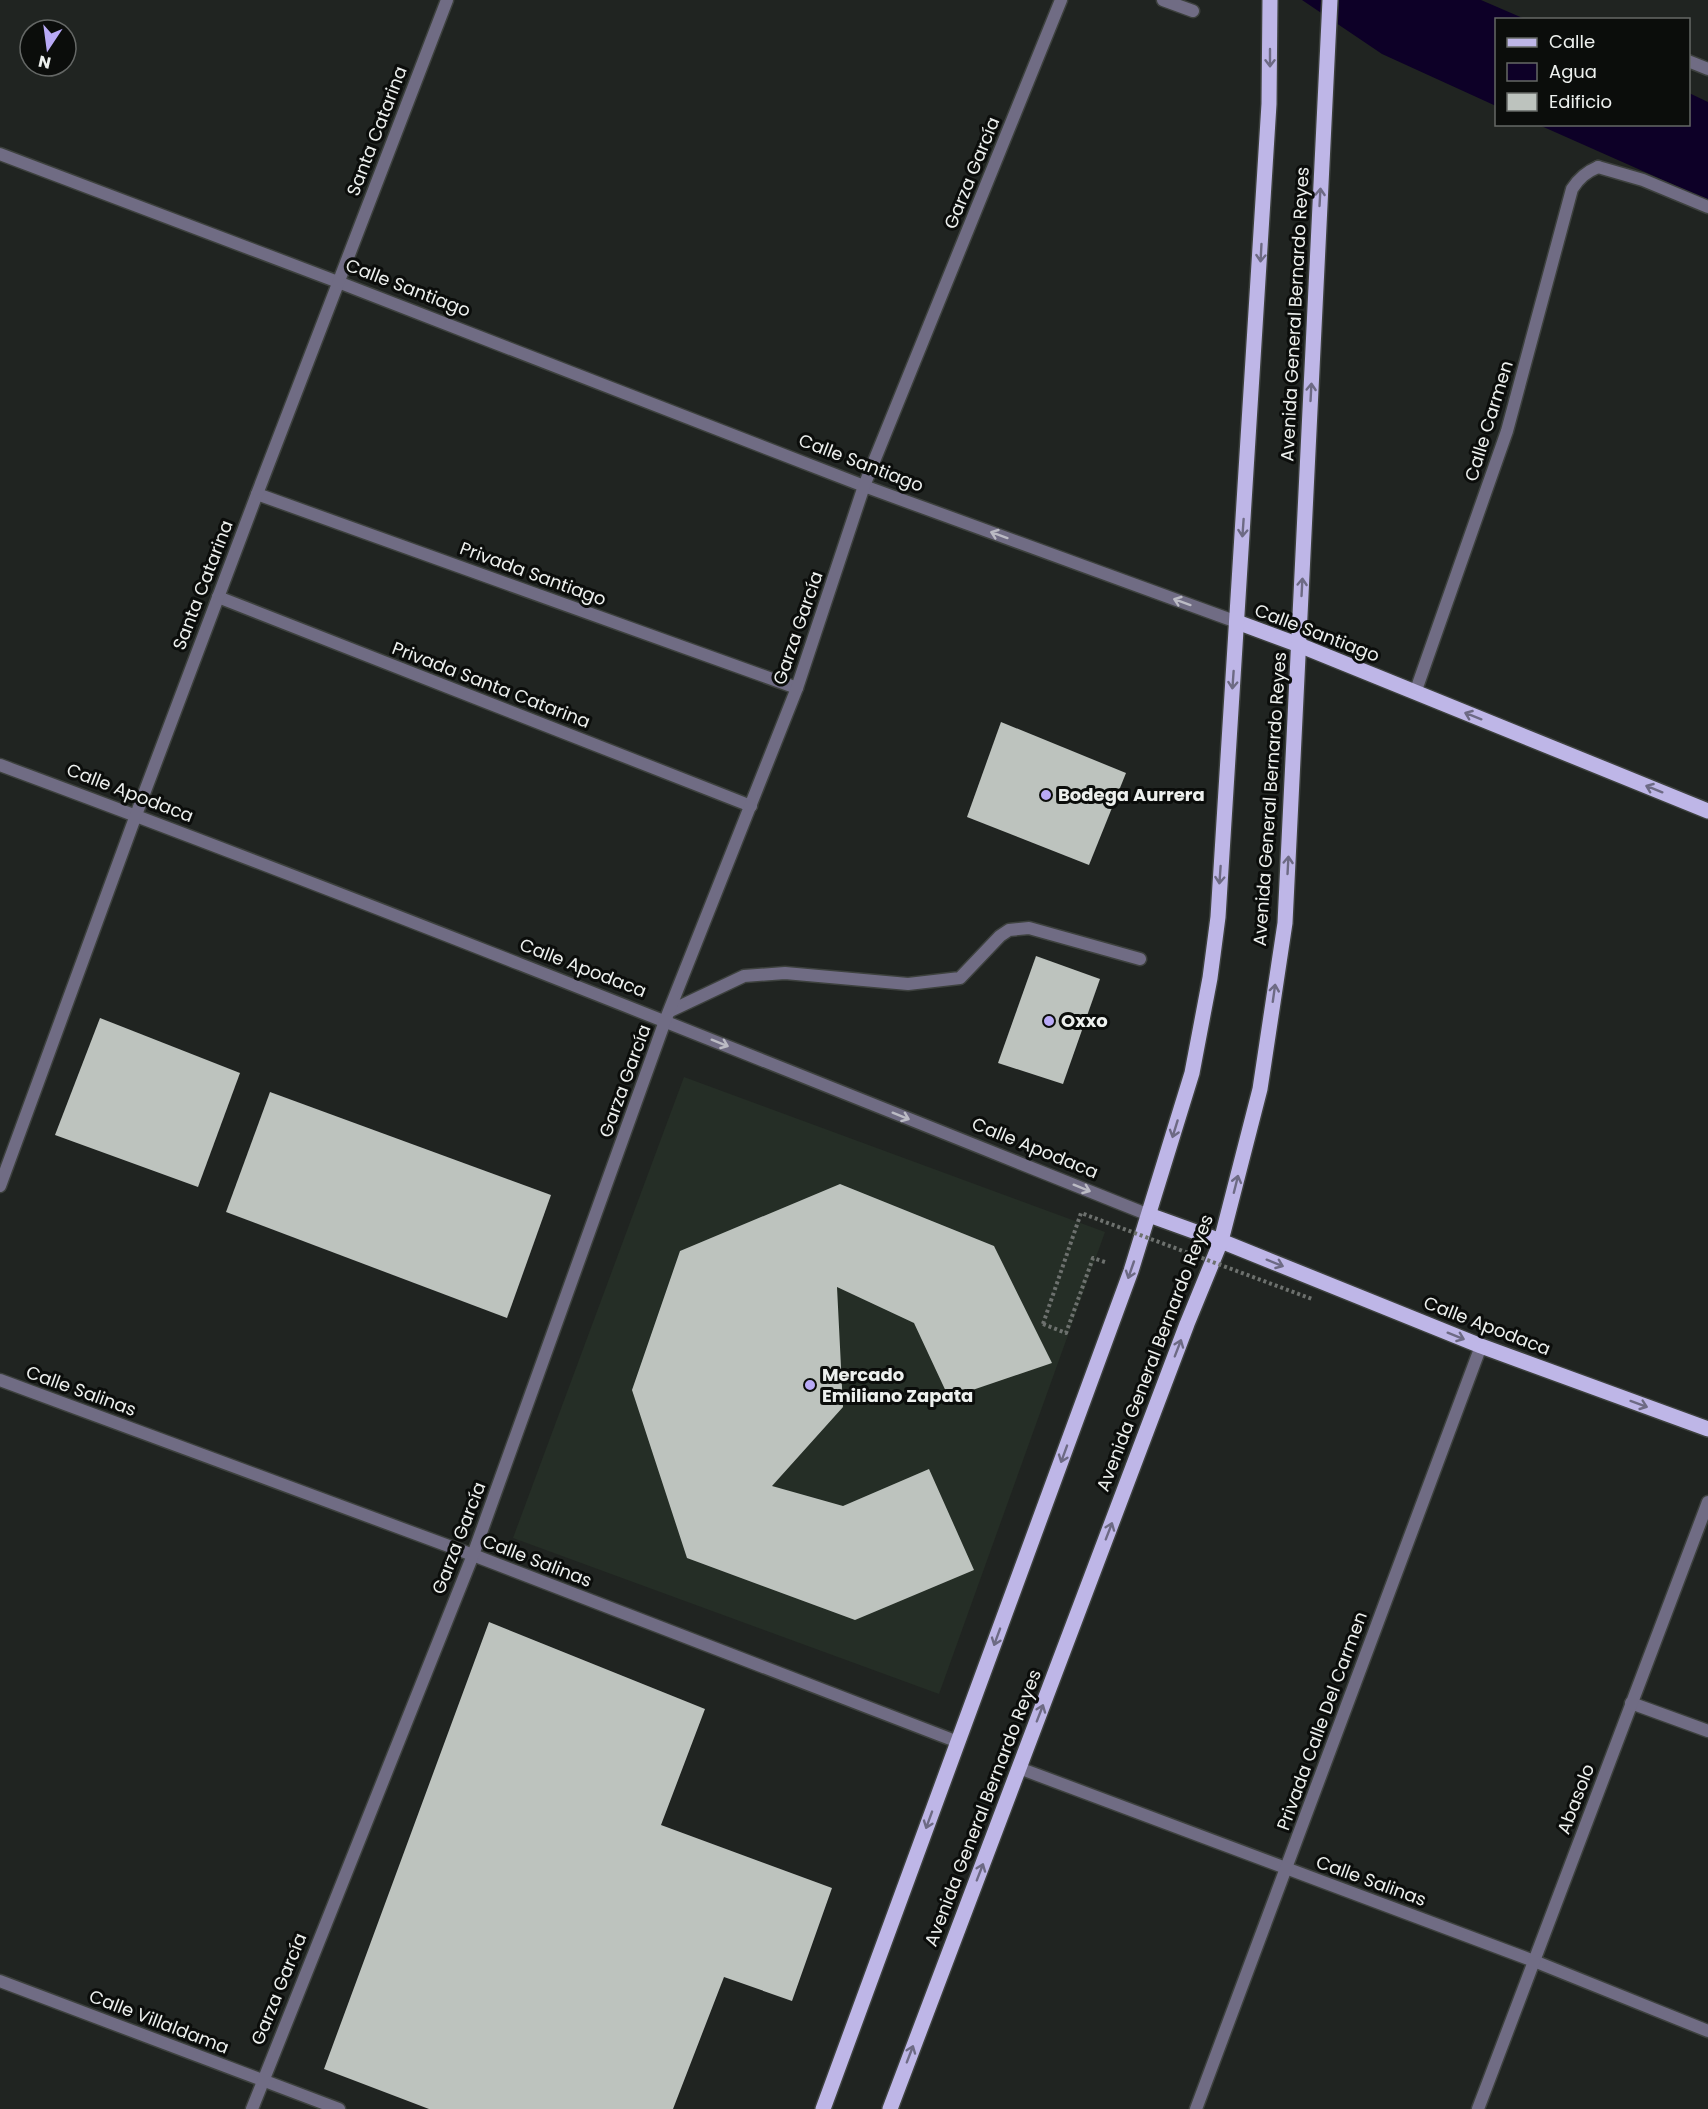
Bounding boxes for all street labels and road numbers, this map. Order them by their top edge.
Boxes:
street label: Santa Catarina [340,62,413,199]
street label: Garza García [938,113,1005,232]
street label: Avenida General Bernardo Reyes [1274,166,1315,462]
street label: Calle Santiago [342,252,474,323]
street label: Calle Carmen [1458,357,1519,484]
street label: Calle Santiago [795,427,927,498]
street label: Santa Catarina [166,516,239,653]
street label: Privada Santiago [457,535,610,612]
street label: Garza García [766,568,829,688]
street label: Calle Santiago [1251,597,1383,668]
street label: Privada Santa Catarina [388,635,594,734]
street label: Avenida General Bernardo Reyes [1247,651,1292,947]
street label: Calle Apodaca [63,757,197,828]
street label: Calle Apodaca [516,932,650,1003]
street label: Garza García [593,1021,657,1141]
street label: Calle Apodaca [968,1111,1102,1184]
street label: Avenida General Bernardo Reyes [1090,1211,1219,1495]
street label: Calle Apodaca [1420,1290,1554,1361]
street label: Calle Salinas [23,1359,140,1422]
street label: Garza García [426,1478,491,1598]
street label: Calle Salinas [479,1528,596,1593]
street label: Privada Calle Del Carmen [1270,1608,1373,1834]
street label: Avenida General Bernardo Reyes [918,1666,1047,1950]
street label: Abasolo [1551,1760,1600,1838]
street label: Calle Salinas [1313,1849,1430,1912]
street label: Garza García [245,1929,312,2048]
street label: Calle Villaldama [86,1983,233,2060]

